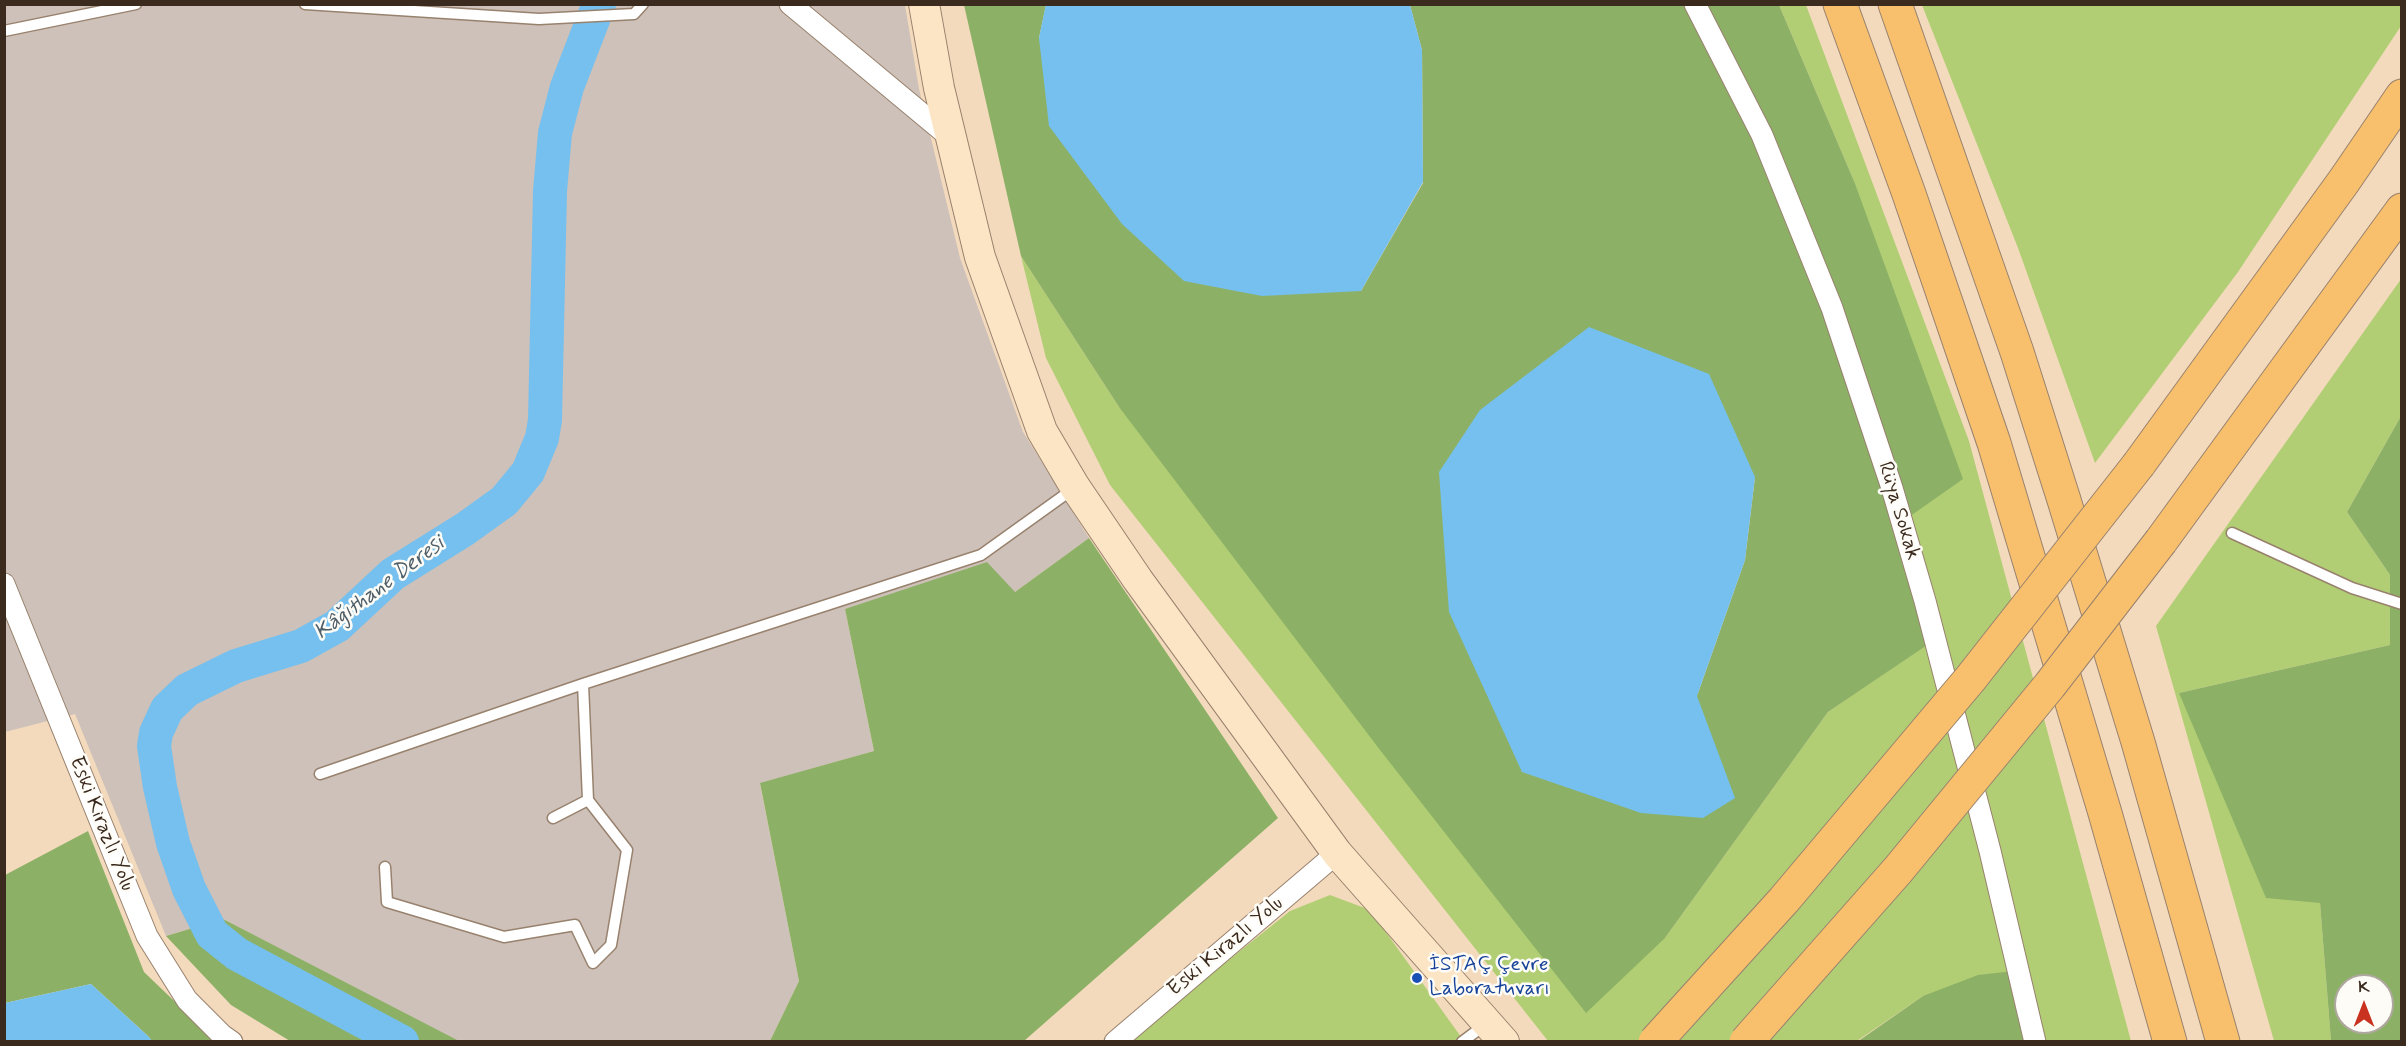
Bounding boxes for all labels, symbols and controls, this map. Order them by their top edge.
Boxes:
street label: Rüya Sokak [1871,459,1925,563]
water label: Kâğıthane Deresi [310,532,450,646]
street label: Eski Kirazlı Yolu [63,753,139,895]
street label: Eski Kirazlı Yolu [1163,891,1289,1003]
place label: İSTAÇ Çevre Laboratuvarı [1429,953,1550,1003]
marker: İSTAÇ Çevre Laboratuvarı [1410,971,1424,985]
north arrow [2334,974,2394,1034]
text: K [2358,977,2370,998]

